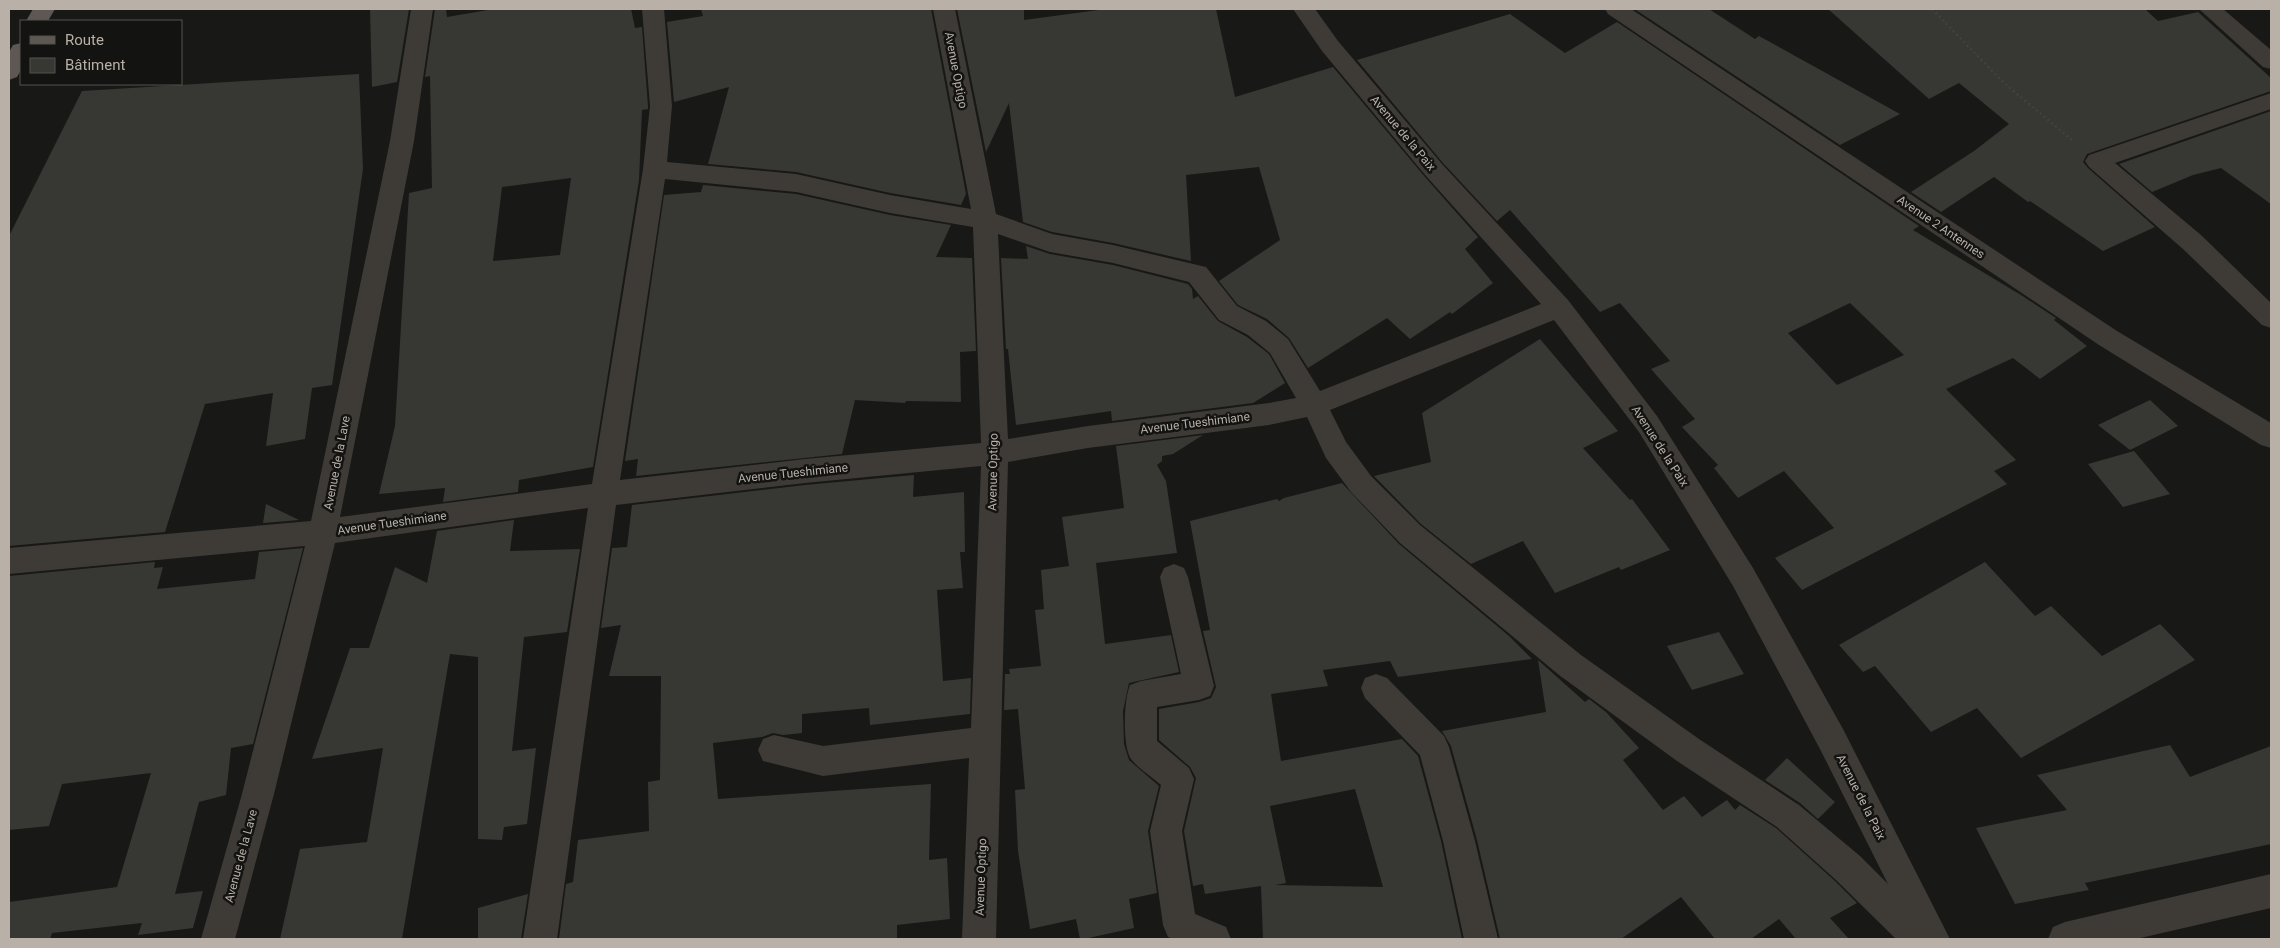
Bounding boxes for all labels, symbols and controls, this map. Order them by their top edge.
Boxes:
legend [20,20,182,85]
text: Route [65,31,104,49]
street label: Avenue Optigo [942,31,970,110]
text: Bâtiment [65,56,125,74]
street label: Avenue de la Paix [1368,93,1438,173]
street label: Avenue 2 Antennes [1895,193,1987,261]
street label: Avenue de la Paix [1629,403,1691,489]
street label: Avenue Tueshimiane [1139,409,1251,437]
street label: Avenue de la Lave [321,415,353,511]
street label: Avenue Optigo [985,433,1001,511]
street label: Avenue Tueshimiane [737,460,849,486]
street label: Avenue Tueshimiane [336,508,448,538]
street label: Avenue de la Paix [1834,752,1889,842]
street label: Avenue de la Lave [222,808,260,904]
street label: Avenue Optigo [973,838,989,916]

